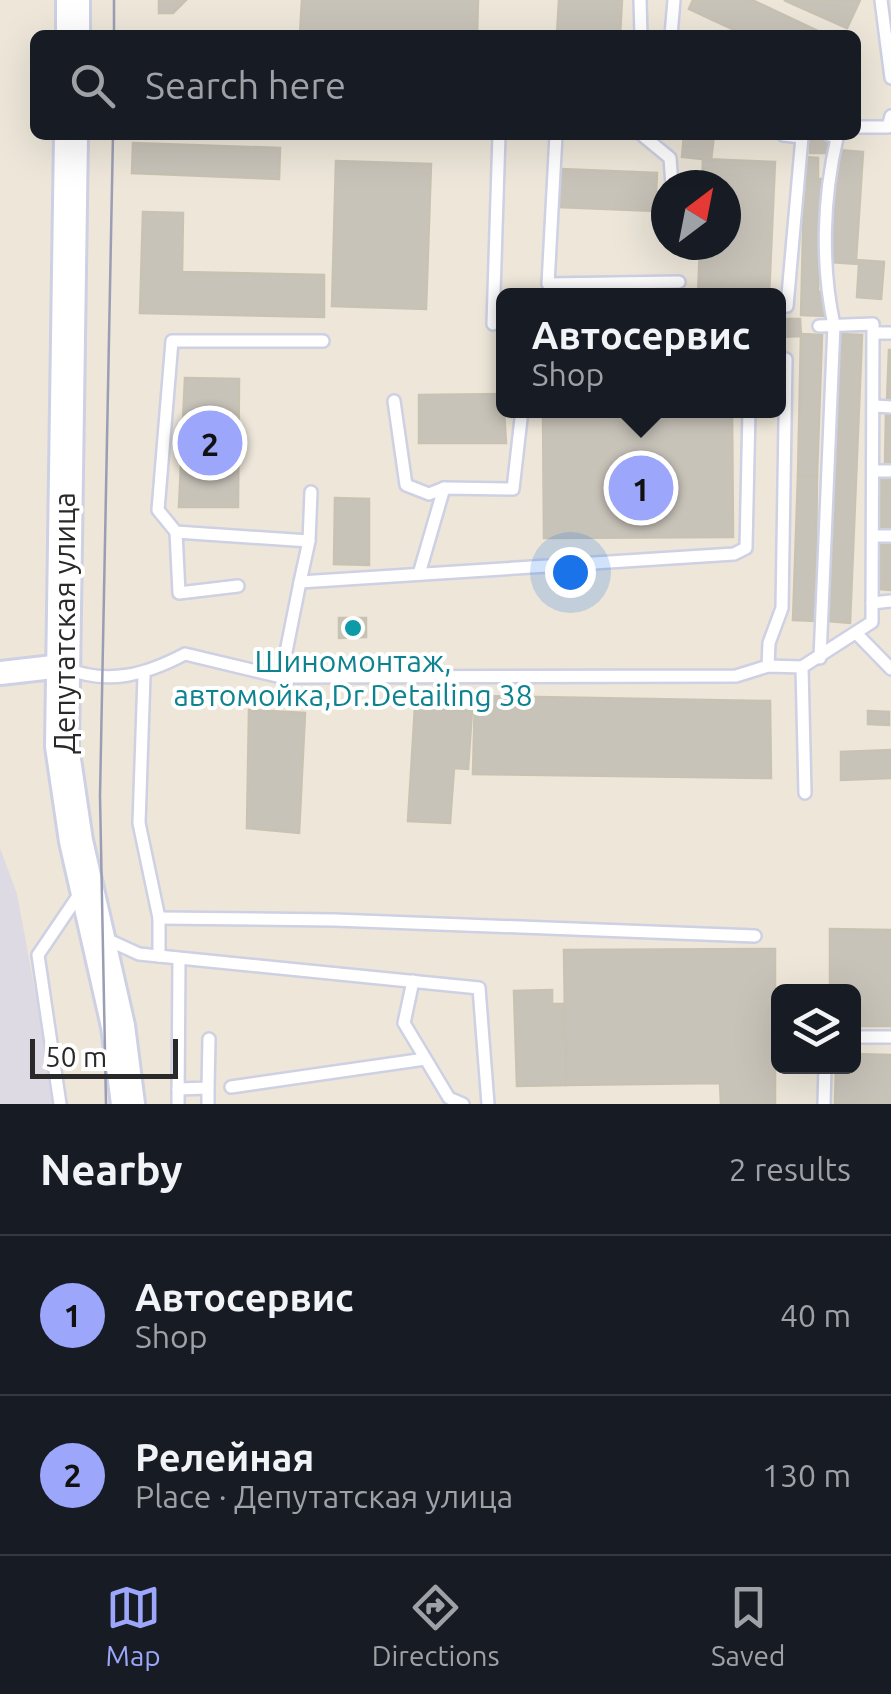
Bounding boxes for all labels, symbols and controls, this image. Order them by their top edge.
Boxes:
search box [30,30,861,140]
icon: search [65,58,120,113]
text: Search here [145,64,346,106]
north arrow [651,170,741,260]
popup [496,288,786,418]
text: Автосервис [532,314,750,356]
text: Shop [532,356,604,392]
pin: 2 [178,406,242,480]
pin: 1 [608,450,674,526]
street label: Депутатская улица [47,492,81,754]
your location [545,547,596,598]
marker: Шиномонтаж, автомойка,Dr.Detailing 38 [342,617,364,639]
place label: Шиномонтаж, автомойка,Dr.Detailing 38 [173,644,533,712]
map controls [771,984,861,1074]
button: layers [771,984,861,1074]
scale bar [30,1034,178,1078]
text: 50 m [45,1041,107,1072]
text: Nearby [40,1146,183,1193]
text: 2 results [729,1151,851,1187]
text: Автосервис [135,1276,354,1318]
text: 1 [63,1297,82,1333]
text: 40 m [780,1297,851,1333]
text: Shop [135,1318,207,1354]
text: Релейная [135,1436,314,1478]
text: 2 [63,1457,82,1493]
text: 130 m [762,1457,851,1493]
text: Place · Депутатская улица [135,1478,513,1514]
tab: Map [106,1580,161,1671]
tab: Directions [372,1580,500,1671]
tab: Saved [711,1580,785,1671]

